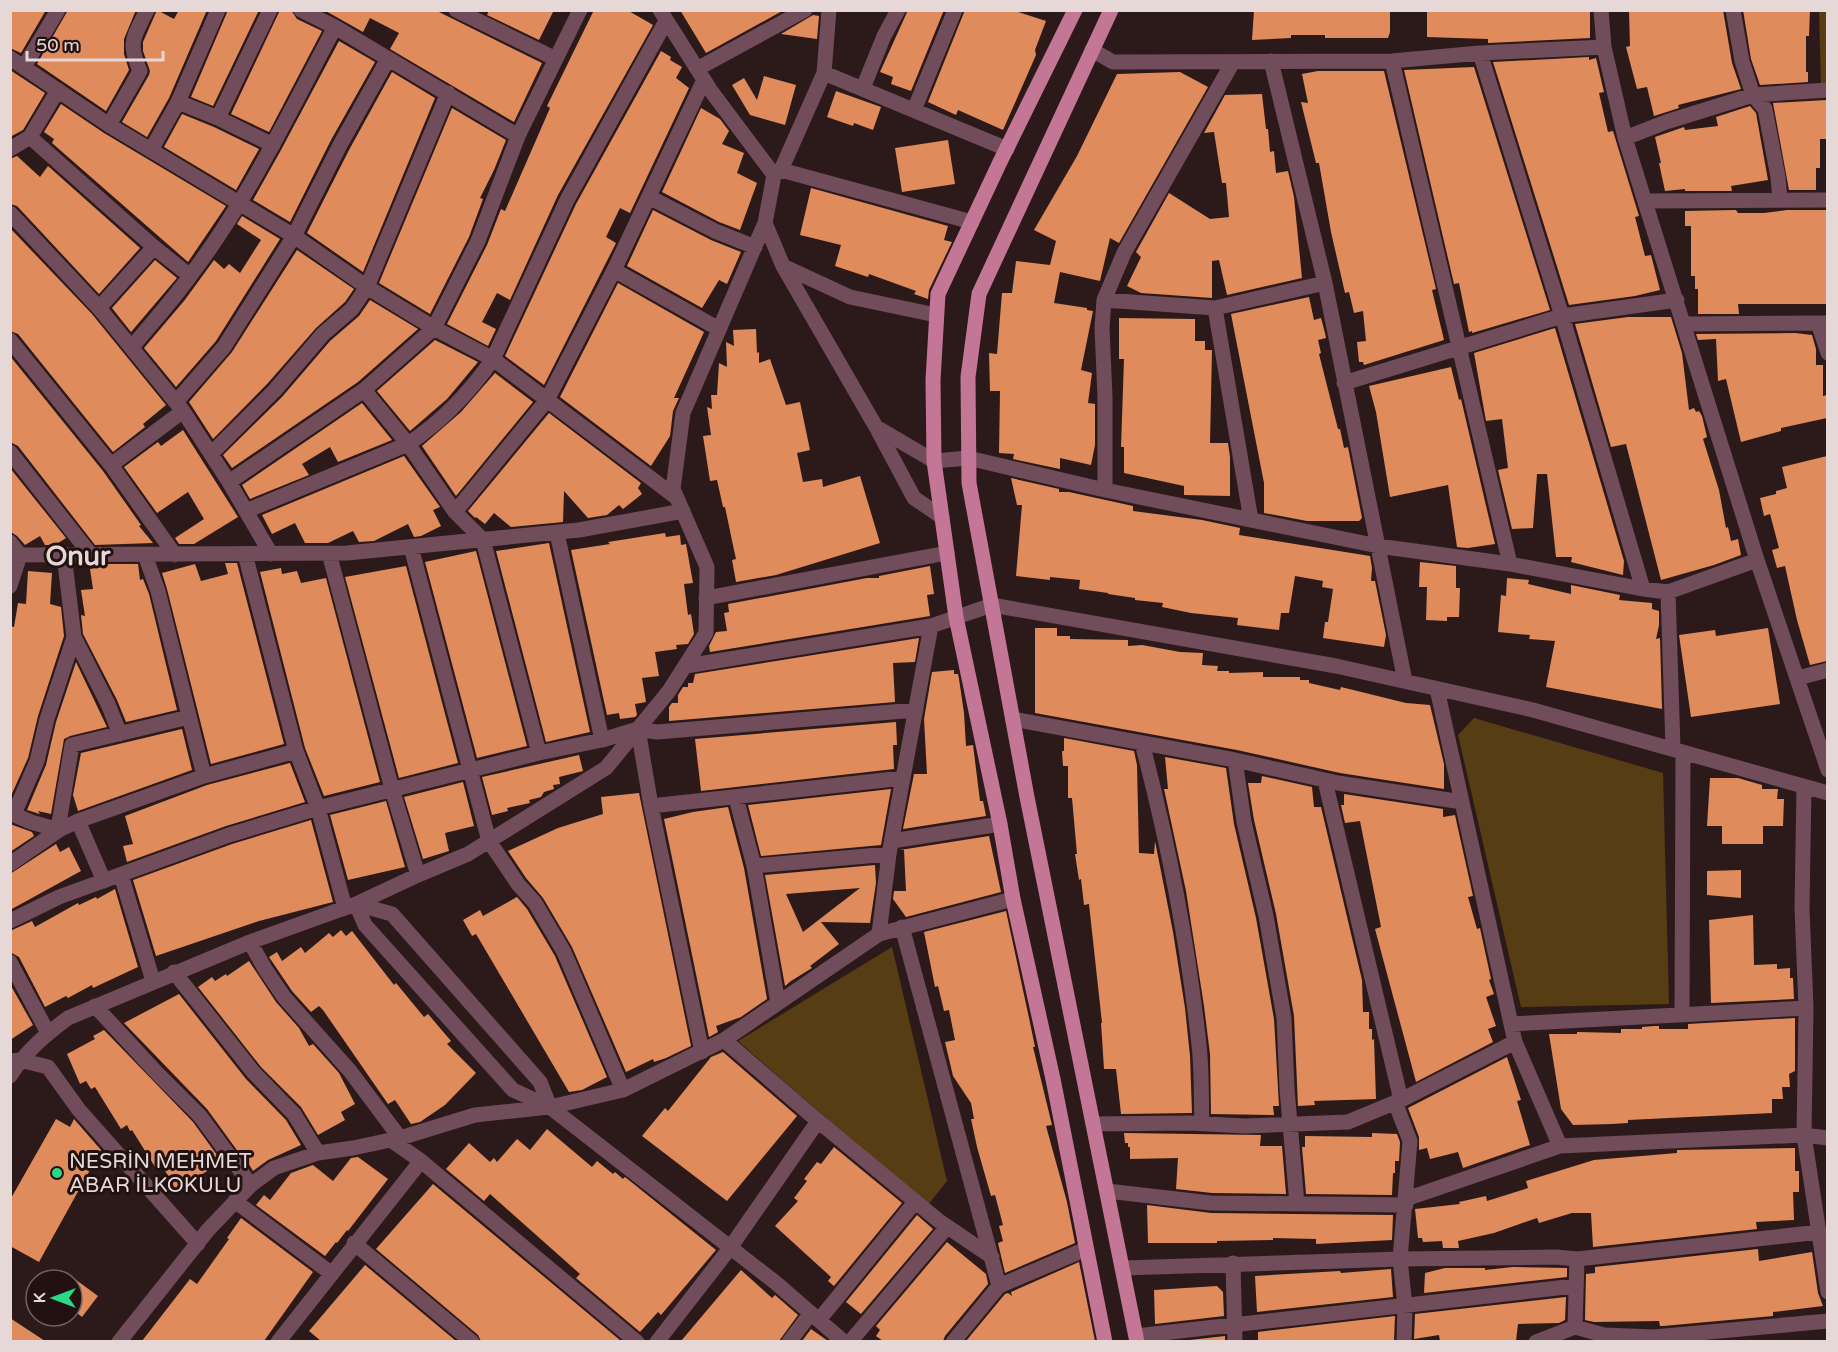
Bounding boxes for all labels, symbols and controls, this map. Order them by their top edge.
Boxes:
scale bar [27,24,164,62]
text: 50 m [36,34,80,56]
district label: Onur [46,540,111,573]
place label: NESRİN MEHMET ABAR İLKOKULU [69,1149,252,1198]
marker: NESRİN MEHMET ABAR İLKOKULU [50,1166,64,1180]
north arrow [24,1268,84,1328]
text: K [30,1292,50,1303]

